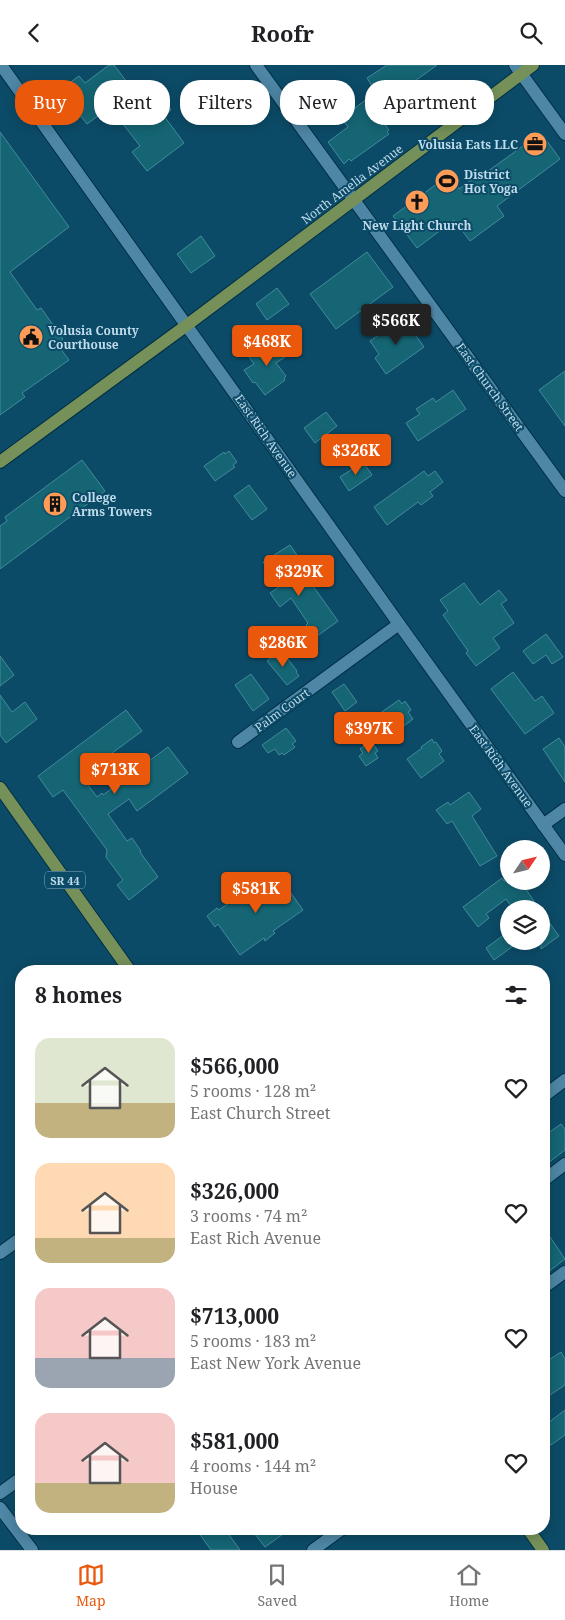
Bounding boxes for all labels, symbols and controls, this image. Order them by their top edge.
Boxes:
text: Roofr [251,18,314,48]
icon: back [20,19,48,47]
icon: search [517,19,545,47]
chip: Buy [15,80,84,125]
chip: Rent [94,80,170,125]
chip: Filters [180,80,270,125]
chip: New [280,80,355,125]
chip: Apartment [365,80,494,125]
office icon: Volusia Eats LLC [522,131,548,157]
place label: Volusia Eats LLC [418,136,518,153]
street label: North Amelia Avenue [298,140,406,228]
place label: District Hot Yoga [464,166,518,197]
sports icon: District Hot Yoga [434,168,460,194]
church icon: New Light Church [404,189,430,215]
place label: New Light Church [362,217,472,234]
pin: $566K [361,303,431,346]
text: $566K [372,309,420,331]
place label: Volusia County Courthouse [48,322,139,353]
public building icon: Volusia County Courthouse [18,324,44,350]
pin: $468K [232,325,302,367]
text: $468K [243,330,291,352]
street label: East Church Street [452,339,528,435]
street label: East Rich Avenue [231,391,301,481]
pin: $326K [321,433,391,476]
text: $326K [332,439,380,461]
place label: College Arms Towers [72,489,152,520]
building icon: College Arms Towers [42,491,68,517]
pin: $329K [264,555,334,597]
text: $329K [275,560,323,582]
pin: $286K [248,625,318,668]
text: $286K [259,631,307,653]
street label: Palm Court [251,684,313,736]
pin: $397K [334,711,404,754]
text: $397K [345,717,393,739]
street label: East Rich Avenue [465,721,537,811]
pin: $713K [80,753,150,795]
text: $713K [91,758,139,780]
north arrow [500,840,550,890]
map controls [500,840,550,950]
road number: SR 44 [45,871,85,889]
pin: $581K [221,871,291,914]
text: $581K [232,877,280,899]
button: layers [500,900,550,950]
text: 8 homes [35,981,122,1009]
icon: filters [502,981,530,1009]
text: $566,000 [190,1052,279,1080]
icon: home [75,1058,135,1118]
icon: heart [502,1074,530,1102]
text: 5 rooms · 128 m² [190,1080,316,1102]
text: East Church Street [190,1102,330,1124]
text: $326,000 [190,1177,279,1205]
icon: home [75,1183,135,1243]
icon: heart [502,1199,530,1227]
text: 3 rooms · 74 m² [190,1205,307,1227]
text: East Rich Avenue [190,1227,321,1249]
text: $713,000 [190,1302,279,1330]
icon: home [75,1308,135,1368]
icon: heart [502,1324,530,1352]
text: 5 rooms · 183 m² [190,1330,316,1352]
text: East New York Avenue [190,1352,361,1374]
text: $581,000 [190,1427,279,1455]
icon: home [75,1433,135,1493]
icon: heart [502,1449,530,1477]
text: 4 rooms · 144 m² [190,1455,316,1477]
text: House [190,1477,238,1499]
tab: Map [76,1561,106,1610]
tab: Saved [258,1561,297,1610]
tab: Home [449,1561,489,1610]

